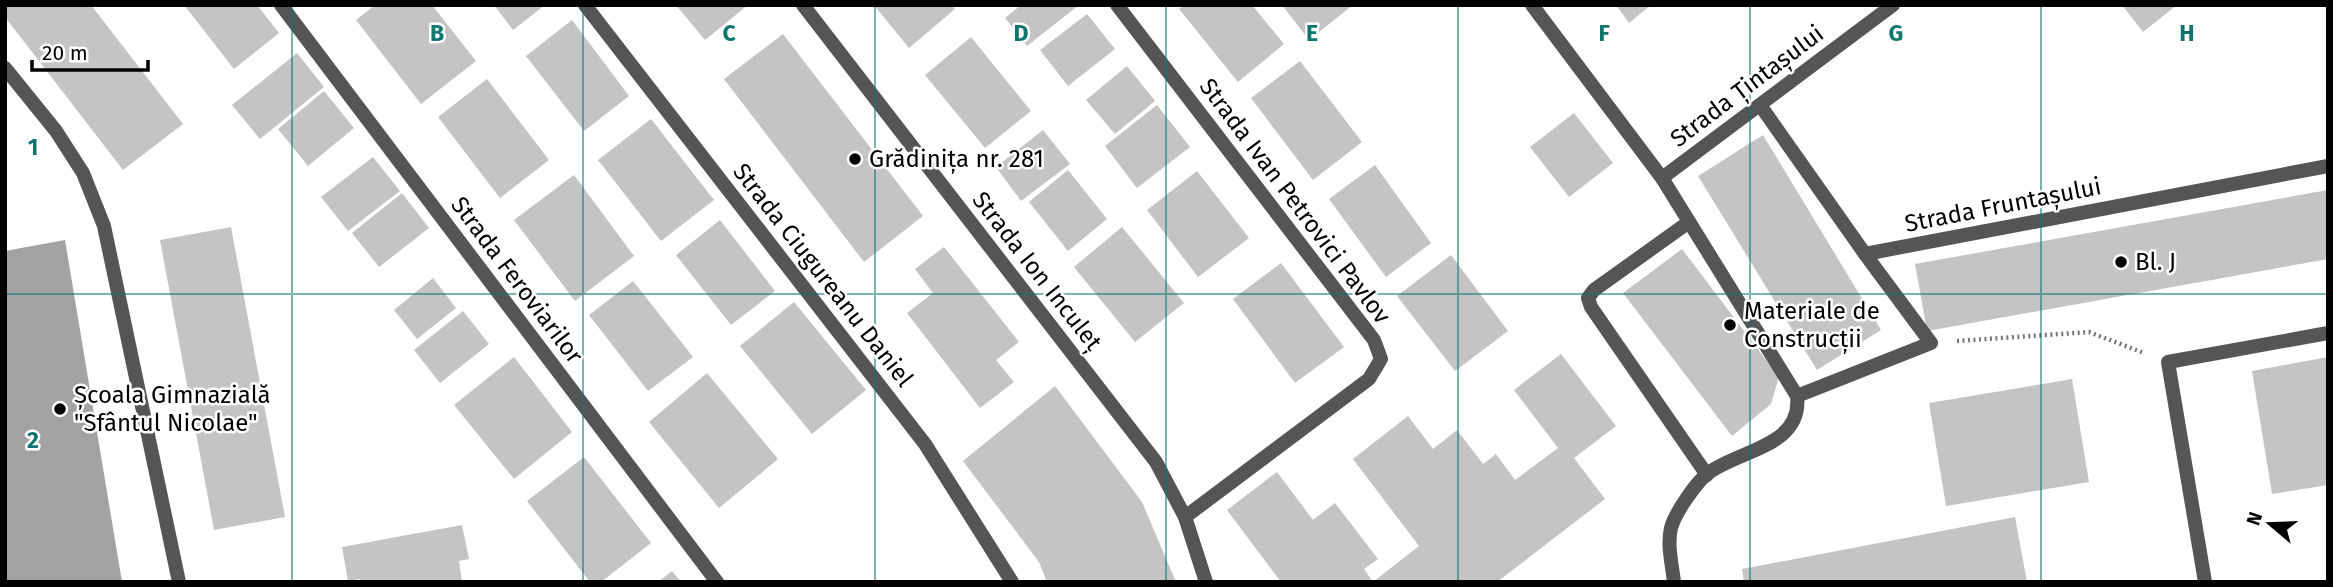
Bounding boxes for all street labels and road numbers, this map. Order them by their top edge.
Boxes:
street label: Strada Țintașului [1665,19,1830,154]
street label: Strada Ivan Petrovici Pavlov [1194,73,1396,329]
street label: Strada Ciugureanu Daniel [727,158,919,392]
street label: Strada Fruntașului [1902,172,2104,239]
street label: Strada Ion Inculeț [966,186,1108,357]
street label: Strada Feroviarilor [445,191,589,369]

